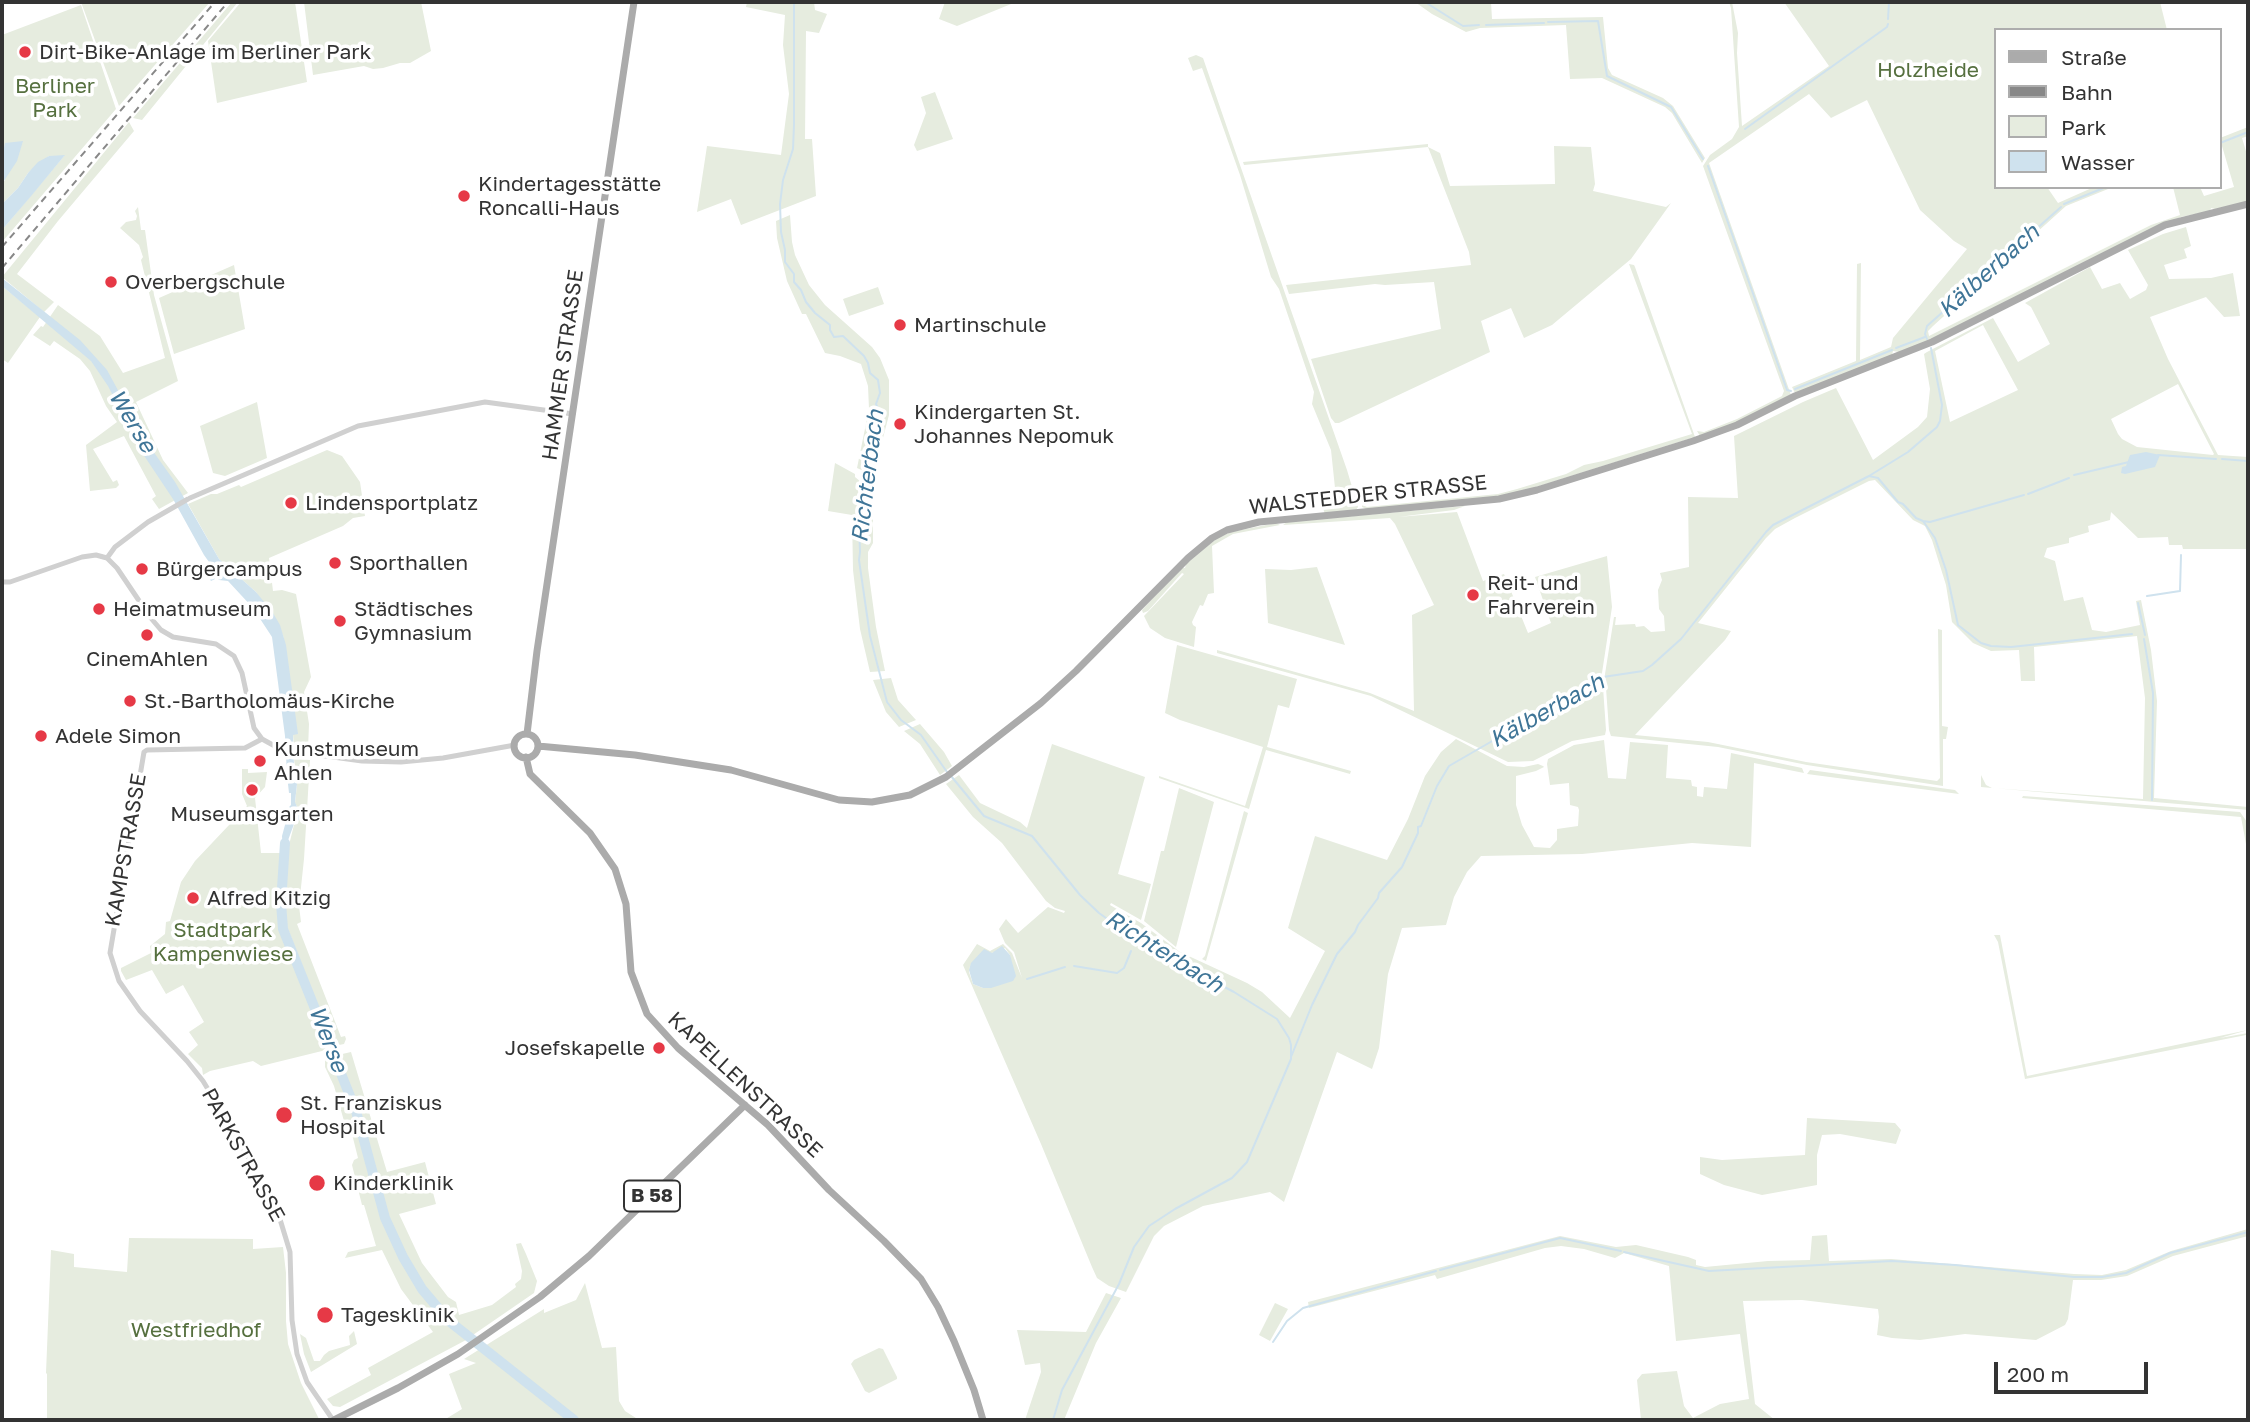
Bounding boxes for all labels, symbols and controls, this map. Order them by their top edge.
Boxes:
legend [1994,28,2222,189]
place label: Dirt-Bike-Anlage im Berliner Park [39,39,371,65]
marker: Dirt-Bike-Anlage im Berliner Park [17,44,33,60]
text: Straße [2061,44,2127,70]
park label: Holzheide [1877,57,1979,83]
park label: Berliner Park [15,73,95,123]
text: Bahn [2061,79,2113,105]
text: Park [2061,114,2106,140]
text: Wasser [2061,149,2135,175]
place label: Kindertagesstätte Roncalli-Haus [478,171,661,221]
marker: Kindertagesstätte Roncalli-Haus [456,188,472,204]
water label: Kälberbach [1933,218,2045,324]
street label: HAMMER STRASSE [537,268,589,462]
place label: Overbergschule [125,269,285,295]
marker: Overbergschule [103,274,119,290]
place label: Martinschule [914,312,1046,338]
marker: Martinschule [892,317,908,333]
water label: Werse [102,384,162,458]
place label: Kindergarten St. Johannes Nepomuk [914,399,1114,449]
water label: Richterbach [846,408,890,544]
marker: Kindergarten St. Johannes Nepomuk [892,416,908,432]
street label: WALSTEDDER STRASSE [1248,470,1488,520]
place label: Lindensportplatz [305,490,478,516]
marker: Lindensportplatz [283,495,299,511]
place label: Sporthallen [349,550,468,576]
marker: Sporthallen [327,555,343,571]
place label: Bürgercampus [156,556,302,582]
marker: Bürgercampus [134,561,150,577]
place label: Reit- und Fahrverein [1487,570,1595,620]
marker: Reit- und Fahrverein [1465,587,1481,603]
place label: Heimatmuseum [113,596,271,622]
place label: Städtisches Gymnasium [354,596,473,646]
marker: Heimatmuseum [91,601,107,617]
marker: Städtisches Gymnasium [332,613,348,629]
marker: CinemAhlen [139,627,155,643]
place label: CinemAhlen [86,646,208,672]
water label: Kälberbach [1485,668,1609,754]
place label: St.-Bartholomäus-Kirche [144,688,395,714]
marker: St.-Bartholomäus-Kirche [122,693,138,709]
place label: Adele Simon [55,723,181,749]
marker: Adele Simon [33,728,49,744]
place label: Kunstmuseum Ahlen [274,736,419,786]
marker: Kunstmuseum Ahlen [252,753,268,769]
street label: KAMPSTRASSE [100,772,152,928]
marker: Museumsgarten [244,782,260,798]
place label: Museumsgarten [170,801,334,827]
place label: Alfred Kitzig [207,885,331,911]
marker: Alfred Kitzig [185,890,201,906]
water label: Richterbach [1100,905,1228,999]
park label: Stadtpark Kampenwiese [153,917,293,967]
water label: Werse [303,1002,353,1076]
street label: KAPELLENSTRASSE [662,1007,828,1163]
place label: Josefskapelle [505,1035,645,1061]
marker: Josefskapelle [651,1040,667,1056]
street label: PARKSTRASSE [196,1084,290,1226]
place label: St. Franziskus Hospital [300,1090,442,1140]
marker: St. Franziskus Hospital [274,1105,294,1125]
place label: Kinderklinik [333,1170,454,1196]
marker: Kinderklinik [307,1173,327,1193]
road number: B 58 [624,1180,680,1212]
place label: Tagesklinik [341,1302,455,1328]
marker: Tagesklinik [315,1305,335,1325]
park label: Westfriedhof [131,1317,261,1343]
scale bar [1998,1348,2152,1392]
text: 200 m [2007,1361,2069,1387]

